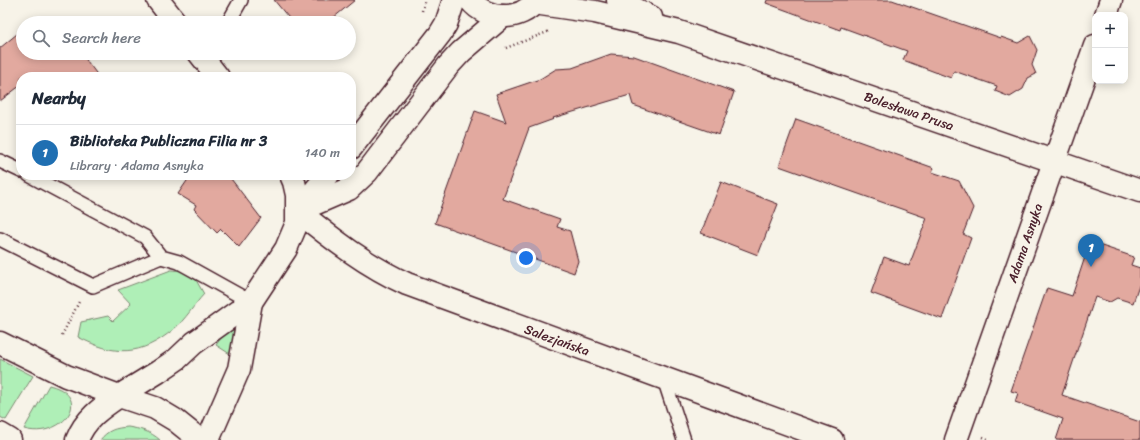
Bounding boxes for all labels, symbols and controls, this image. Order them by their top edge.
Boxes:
map controls [1092,12,1128,84]
button: + [1092,12,1128,48]
search box [16,16,356,60]
text: Search here [62,25,141,51]
icon: search [30,27,52,49]
button: − [1092,48,1128,84]
text: Nearby [32,83,86,113]
street label: Bolesława Prusa [861,85,957,137]
text: Biblioteka Publiczna Filia nr 3 [70,128,267,154]
text: 1 [42,141,48,164]
text: 140 m [305,141,340,164]
text: Library · Adama Asnyka [70,154,204,177]
street label: Adama Asnyka [1000,200,1049,287]
pin: 1 [1078,234,1104,267]
your location [516,248,536,268]
street label: Salezjańska [521,318,593,363]

